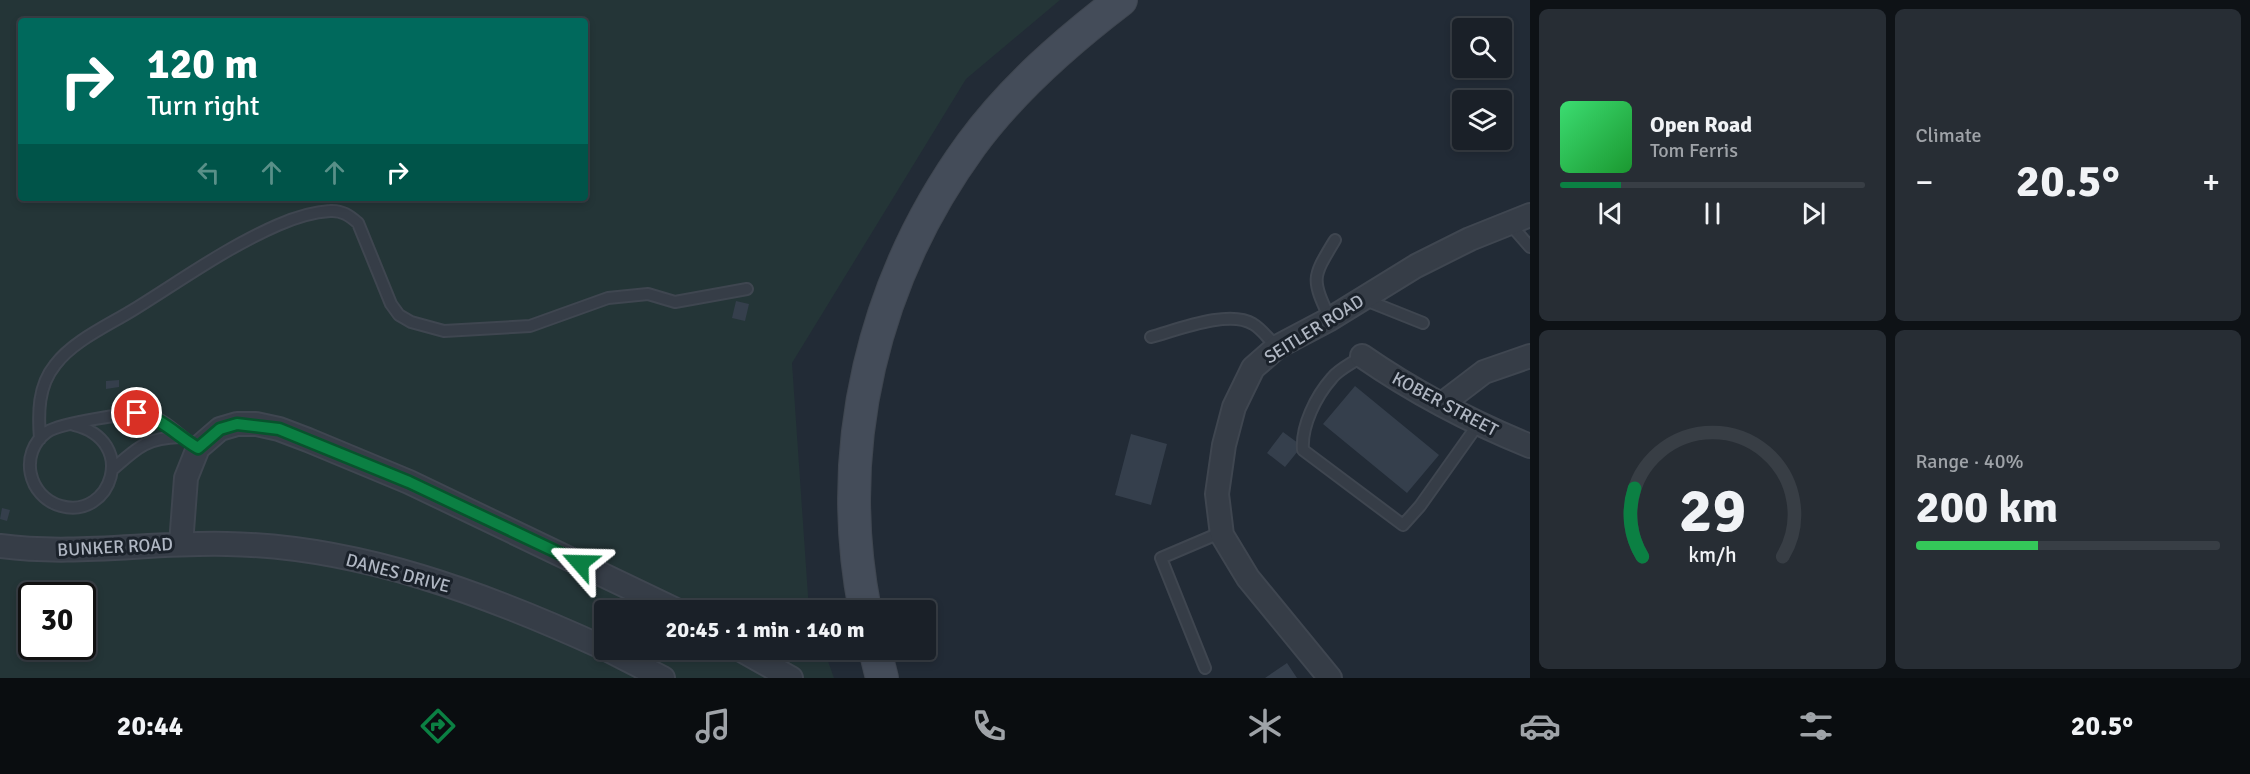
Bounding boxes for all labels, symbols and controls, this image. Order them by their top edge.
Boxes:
map controls [1452,18,1512,150]
button: search [1452,18,1512,78]
text: 120 m [147,39,258,90]
icon: right [48,42,126,120]
text: Turn right [147,90,260,123]
button: layers [1452,90,1512,150]
text: Open Road [1650,111,1752,138]
text: Climate [1916,123,1981,148]
text: Tom Ferris [1650,138,1738,163]
text: 20.5° [2016,154,2120,209]
icon: left [192,156,225,189]
icon: ahead [255,156,288,189]
icon: ahead [318,156,351,189]
icon: right [381,156,414,189]
text: − [1916,162,1933,203]
text: + [2202,162,2220,203]
icon: previous [1594,197,1627,230]
icon: pause [1696,197,1729,230]
icon: next [1797,197,1830,230]
street label: SEITLER ROAD [1260,290,1368,368]
street label: KOBER STREET [1388,367,1502,441]
pin [111,387,162,438]
icon: arrive [120,396,153,429]
text: Range · 40% [1916,449,2024,474]
text: 29 [1679,472,1746,549]
text: 200 km [1916,480,2058,535]
position arrow [548,531,612,595]
street label: BUNKER ROAD [57,533,173,561]
text: km/h [1688,542,1737,568]
street label: DANES DRIVE [343,549,453,597]
speed limit sign: 30 [18,582,96,660]
text: 20:45 · 1 min · 140 m [665,616,865,643]
icon: directions [417,705,459,747]
icon: music [692,705,734,747]
icon: phone [968,705,1010,747]
icon: climate [1244,705,1286,747]
icon: car [1519,705,1561,747]
icon: filters [1795,705,1837,747]
text: 20:44 [117,710,183,743]
text: 20.5° [2071,710,2133,743]

